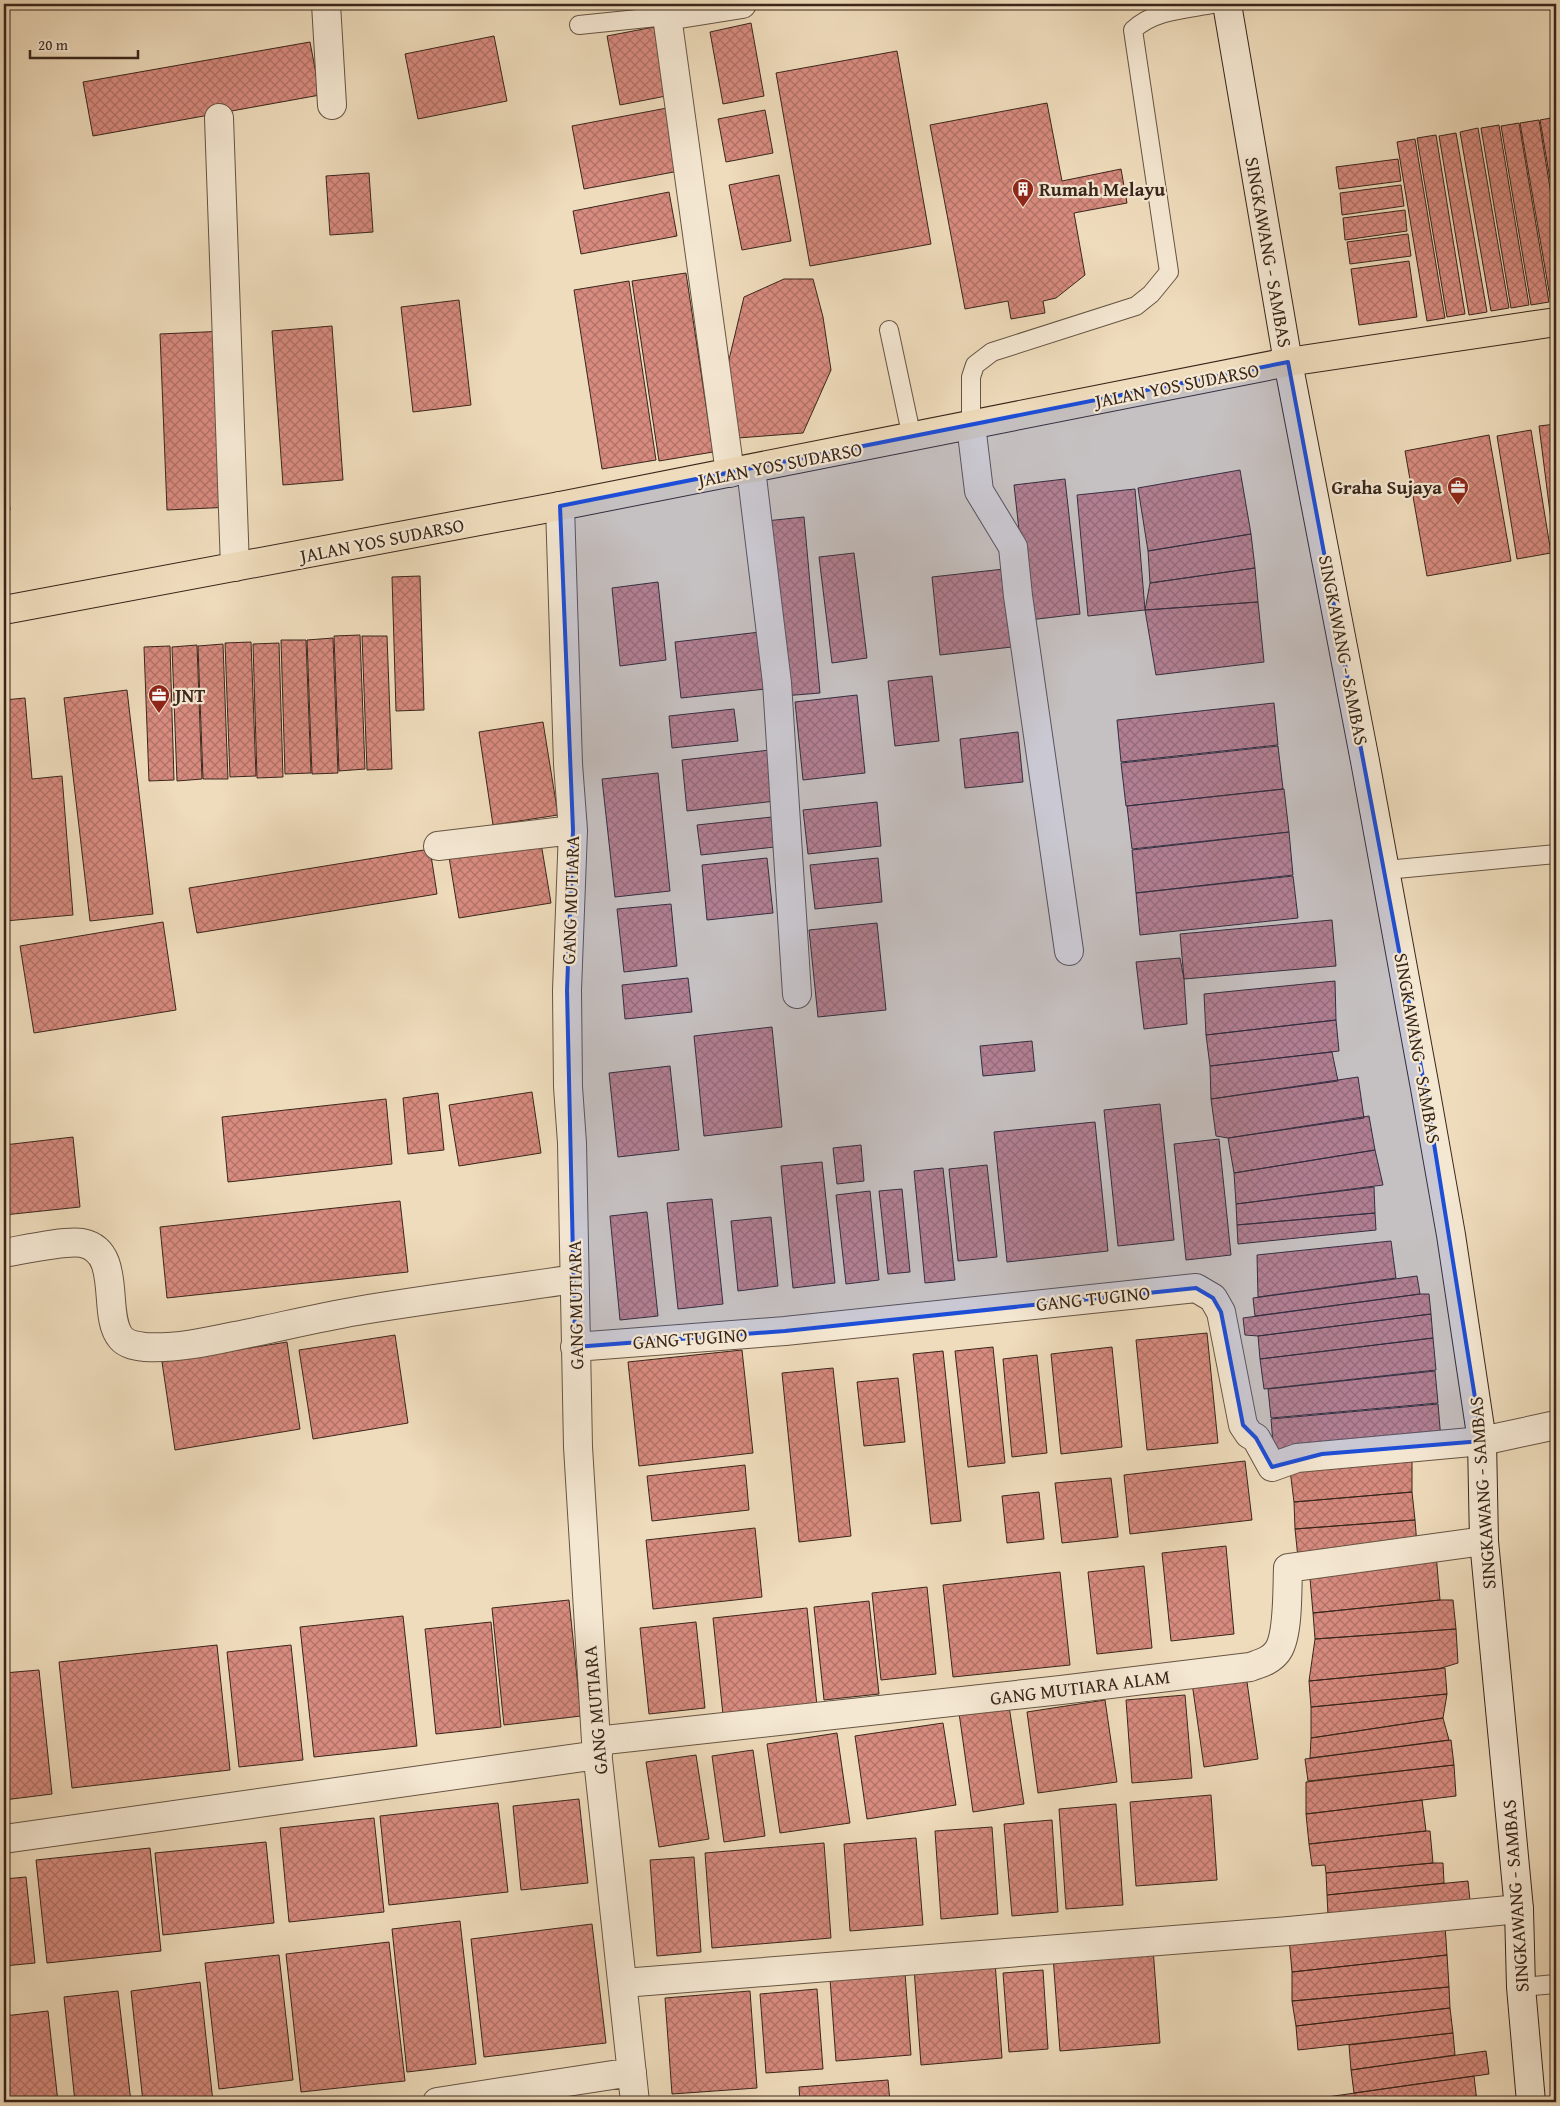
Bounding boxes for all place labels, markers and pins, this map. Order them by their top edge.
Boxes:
place label: Rumah Melayu [1039,175,1165,203]
building icon: Rumah Melayu [1011,177,1035,208]
place label: Graha Sujaya [1332,473,1442,501]
office icon: Graha Sujaya [1446,475,1470,506]
place label: JNT [172,681,205,709]
office icon: JNT [147,683,171,714]

